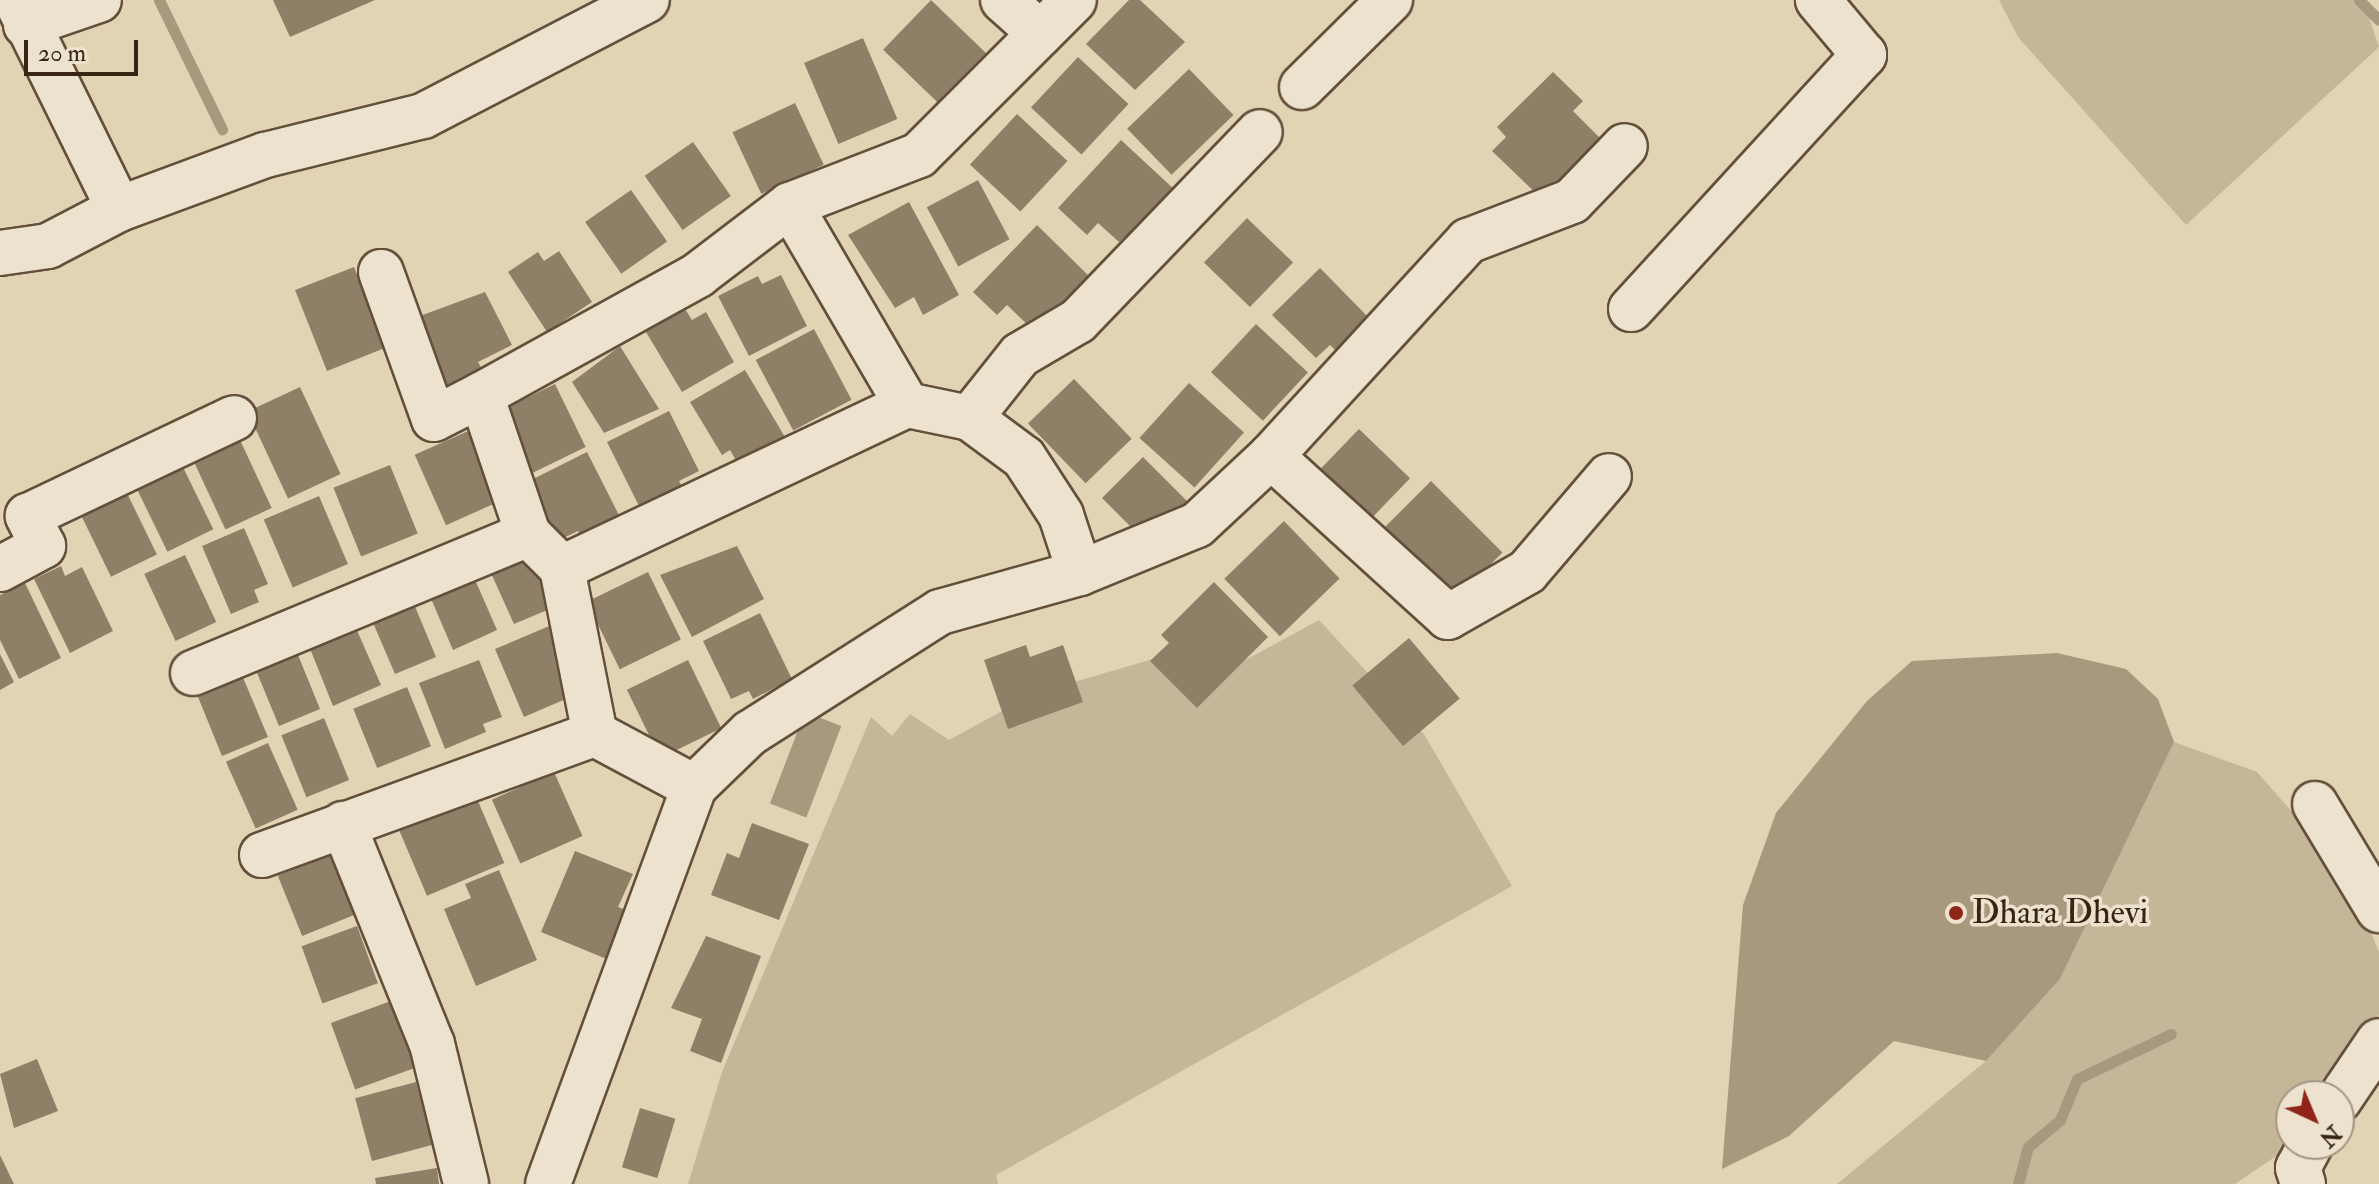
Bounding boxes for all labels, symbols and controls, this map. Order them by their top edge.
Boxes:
scale bar [28,24,142,74]
text: 20 m [38,38,86,69]
place label: Dhara Dhevi [1972,893,2148,933]
marker: Dhara Dhevi [1947,904,1965,922]
north arrow [2275,1080,2355,1160]
text: N [2313,1119,2347,1153]

